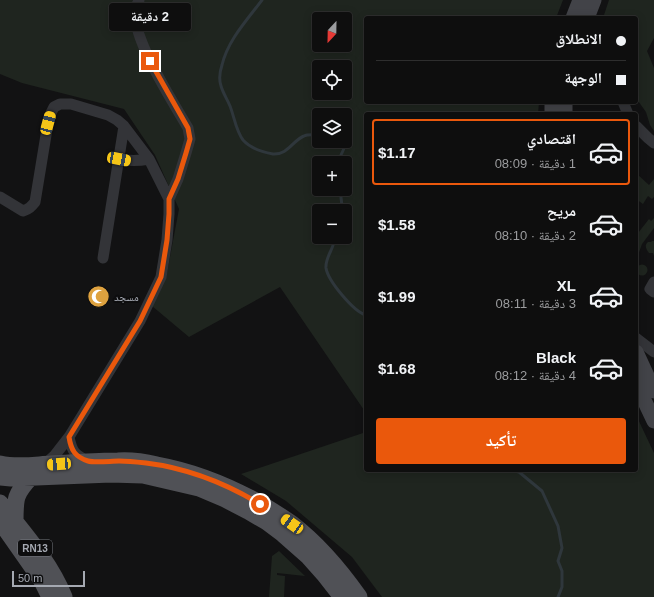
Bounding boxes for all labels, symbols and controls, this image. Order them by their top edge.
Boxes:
callout: 2 دقيقة [109,3,191,31]
text: 2 دقيقة [131,9,169,24]
north arrow [312,12,352,52]
map controls [312,12,352,244]
text: الانطلاق [556,30,602,47]
route end [141,52,159,70]
button: locate [312,60,352,100]
text: الوجهة [564,69,602,86]
button: layers [312,108,352,148]
car [39,110,57,136]
text: اقتصادي [527,130,576,147]
icon: car [588,134,624,170]
text: $1.17 [378,144,416,161]
car [106,151,132,167]
button: + [312,156,352,196]
text: 1 دقيقة · 08:09 [495,156,576,171]
text: مريح [547,202,576,219]
button: − [312,204,352,244]
icon: car [588,206,624,242]
text: $1.58 [378,216,416,233]
text: 2 دقيقة · 08:10 [495,228,576,243]
text: XL [557,277,576,294]
icon: car [588,278,624,314]
mosque icon: مسجد [86,284,112,310]
text: $1.99 [378,288,416,305]
place label: مسجد [114,291,139,303]
text: 3 دقيقة · 08:11 [496,296,576,311]
text: Black [536,349,576,366]
icon: car [588,350,624,386]
text: $1.68 [378,360,416,377]
text: 4 دقيقة · 08:12 [495,368,576,383]
button: تأكيد [376,418,626,464]
car [47,457,71,471]
route start [251,495,269,513]
car [279,512,305,536]
road number: RN13 [18,540,52,556]
scale bar [12,569,85,588]
text: 50 m [18,572,42,584]

